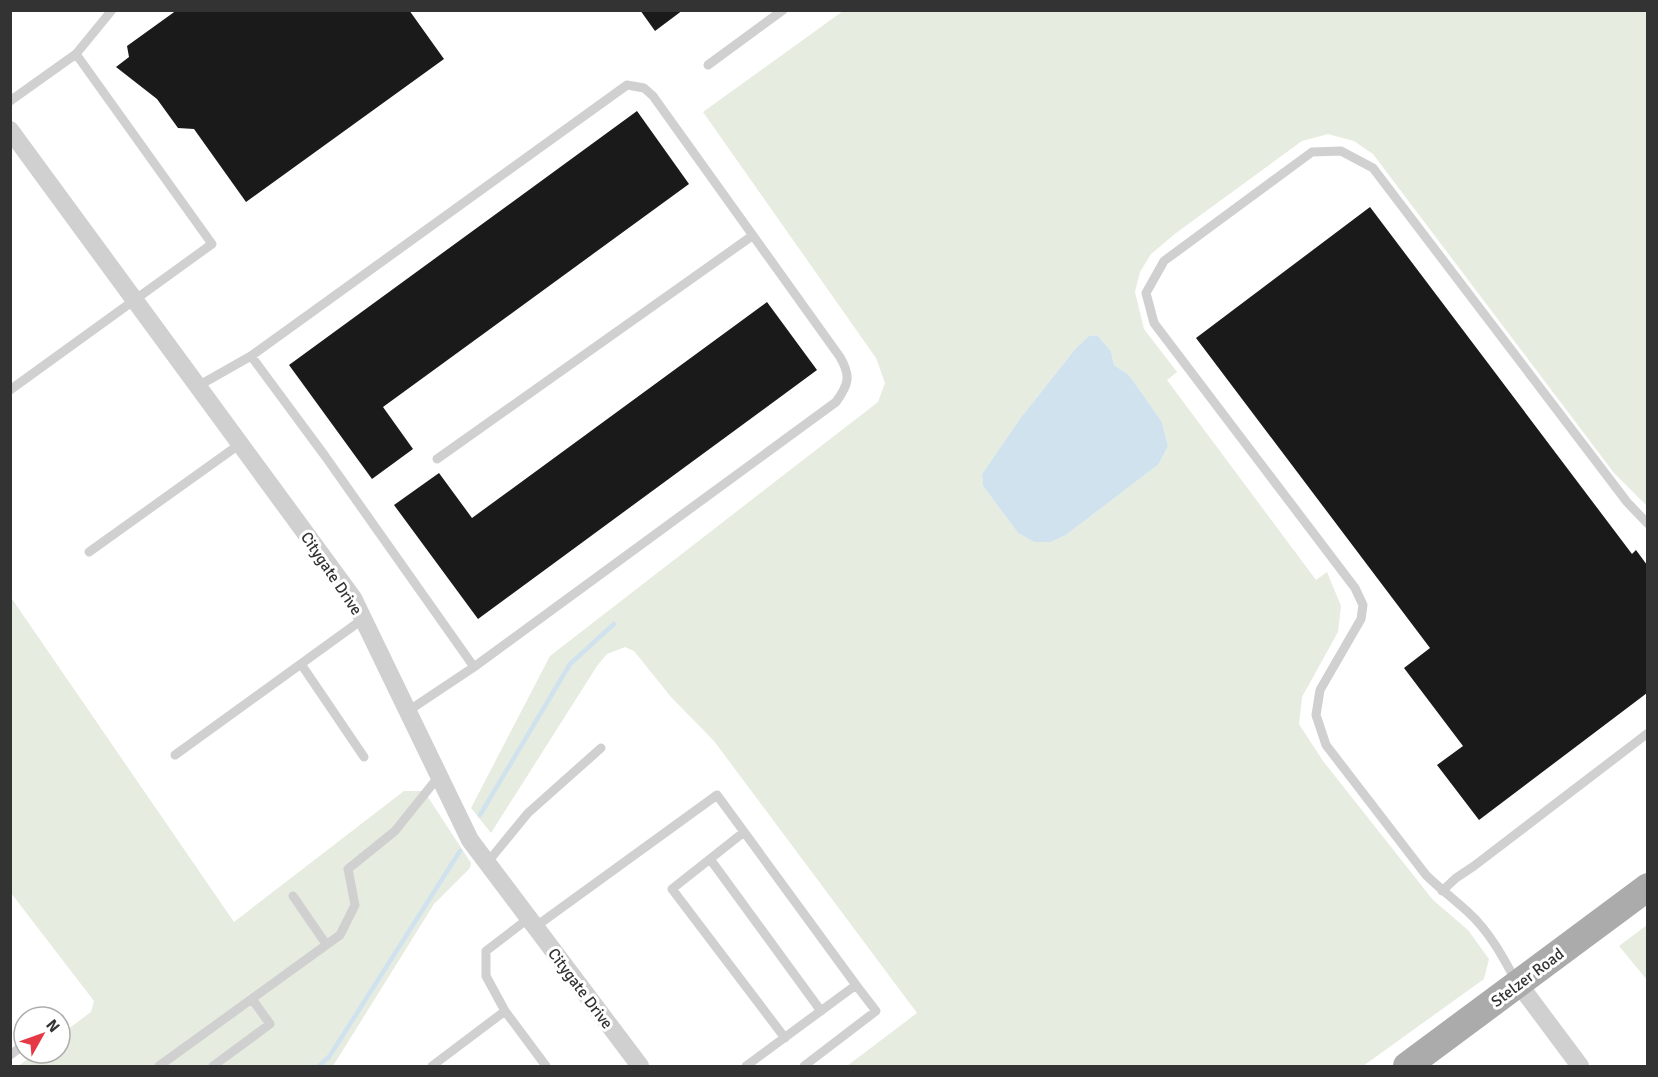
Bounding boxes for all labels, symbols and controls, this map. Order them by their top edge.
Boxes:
street label: Citygate Drive [296,528,366,619]
street label: Citygate Drive [543,944,617,1033]
street label: Stelzer Road [1487,944,1568,1012]
north arrow [12,1005,72,1065]
text: N [41,1015,64,1037]

